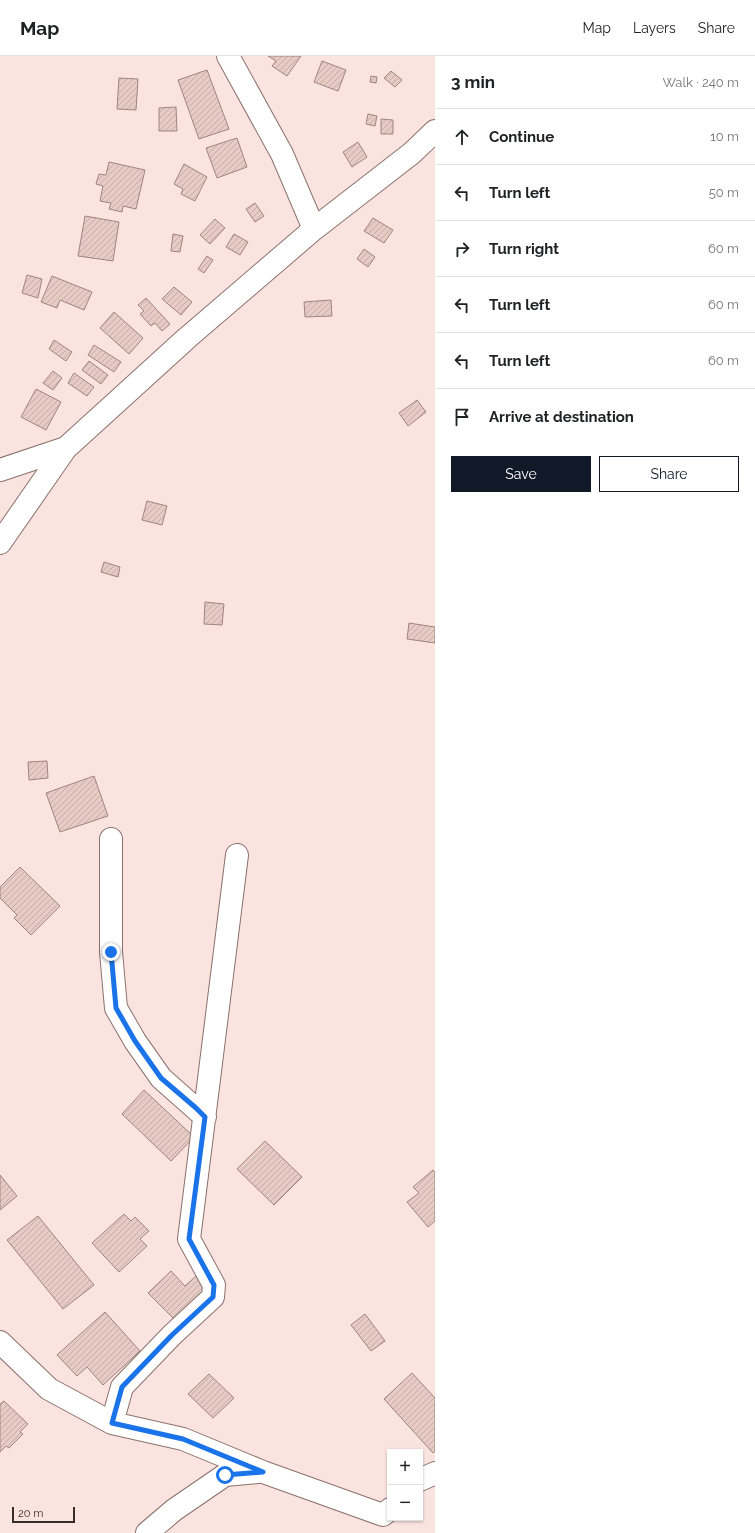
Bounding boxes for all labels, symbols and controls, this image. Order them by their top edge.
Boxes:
text: Map [20,17,59,39]
text: Map [583,20,611,36]
text: Layers [633,20,676,36]
text: Share [698,20,735,36]
text: 3 min [451,72,495,92]
text: Walk · 240 m [662,75,739,90]
icon: ahead [451,126,473,148]
text: Continue [489,128,554,146]
text: 10 m [710,129,739,144]
icon: left [451,182,473,204]
text: Turn left [489,184,550,202]
text: 50 m [709,185,739,200]
icon: right [451,238,473,260]
text: Turn right [489,240,559,258]
text: 60 m [708,241,739,256]
icon: left [451,294,473,316]
text: Turn left [489,296,550,314]
text: 60 m [708,297,739,312]
icon: left [451,350,473,372]
text: Turn left [489,352,550,370]
text: 60 m [708,353,739,368]
icon: arrive [451,406,473,428]
text: Arrive at destination [489,408,634,426]
button: Save [451,456,591,492]
button: Share [599,456,739,492]
route end [102,943,120,961]
map controls [387,1449,423,1521]
button: + [387,1449,423,1485]
route start [216,1466,234,1484]
button: − [387,1485,423,1521]
scale bar [12,1505,75,1524]
text: 20 m [18,1507,43,1520]

